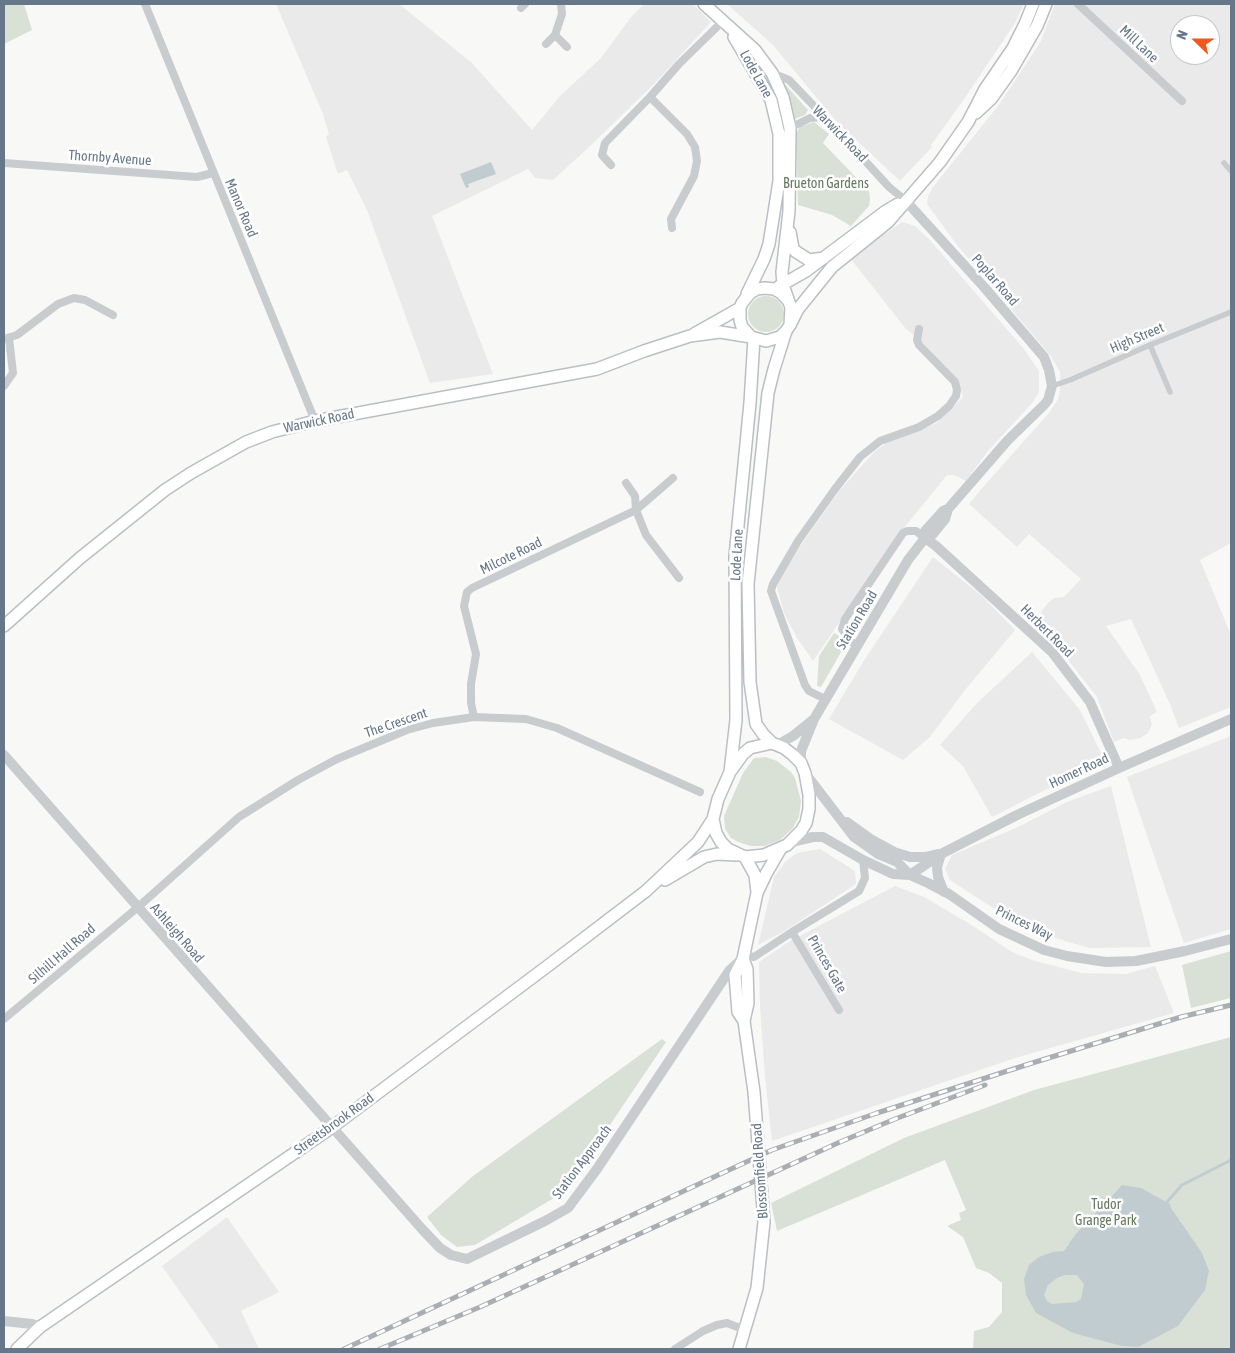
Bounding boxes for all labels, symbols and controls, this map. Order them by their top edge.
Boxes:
north arrow [1170,15,1220,65]
street label: Mill Lane [1116,22,1162,66]
text: N [1173,28,1191,42]
street label: Lode Lane [736,47,776,101]
street label: Warwick Road [809,102,871,166]
street label: Thornby Avenue [68,147,152,169]
street label: Manor Road [221,176,261,240]
park label: Brueton Gardens [783,176,869,192]
street label: Poplar Road [968,251,1022,309]
street label: High Street [1108,319,1166,357]
street label: Warwick Road [282,405,356,437]
street label: Lode Lane [727,529,747,581]
street label: Milcote Road [477,534,545,578]
street label: Station Road [833,588,881,652]
street label: Herbert Road [1017,601,1077,661]
street label: The Crescent [363,704,429,742]
street label: Homer Road [1046,750,1112,792]
street label: Ashleigh Road [147,900,207,966]
street label: Princes Way [993,902,1055,944]
street label: Silhill Hall Road [25,920,99,988]
street label: Princes Gate [804,932,850,996]
street label: Streetsbrook Road [291,1089,377,1159]
street label: Station Approach [549,1122,615,1202]
street label: Blossomfield Road [748,1123,772,1219]
park label: Tudor Grange Park [1075,1197,1137,1230]

